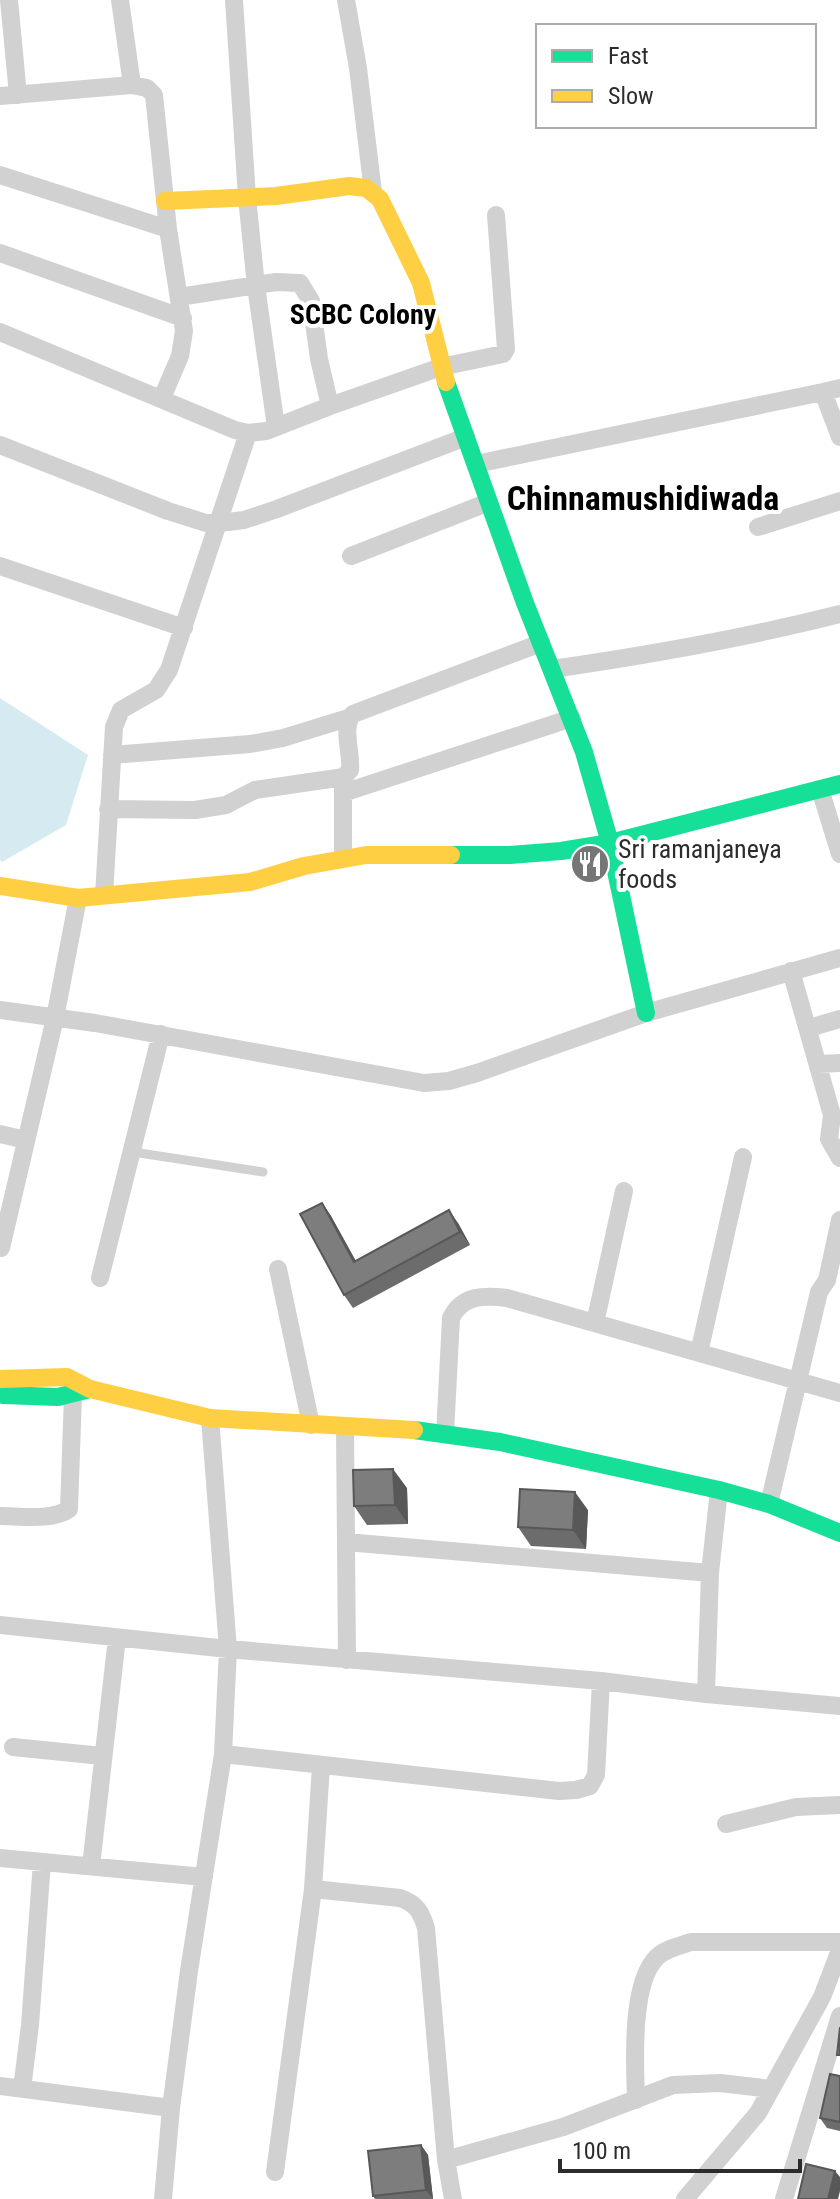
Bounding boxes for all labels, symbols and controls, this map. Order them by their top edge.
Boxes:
legend [536,24,816,128]
text: Fast [608,42,649,70]
text: Slow [608,82,654,110]
district label: SCBC Colony [290,298,437,331]
district label: Chinnamushidiwada [507,478,779,518]
place label: Sri ramanjaneya foods [618,834,782,894]
restaurant icon: Sri ramanjaneya foods [569,843,611,885]
scale bar [560,2123,800,2173]
text: 100 m [572,2137,631,2165]

